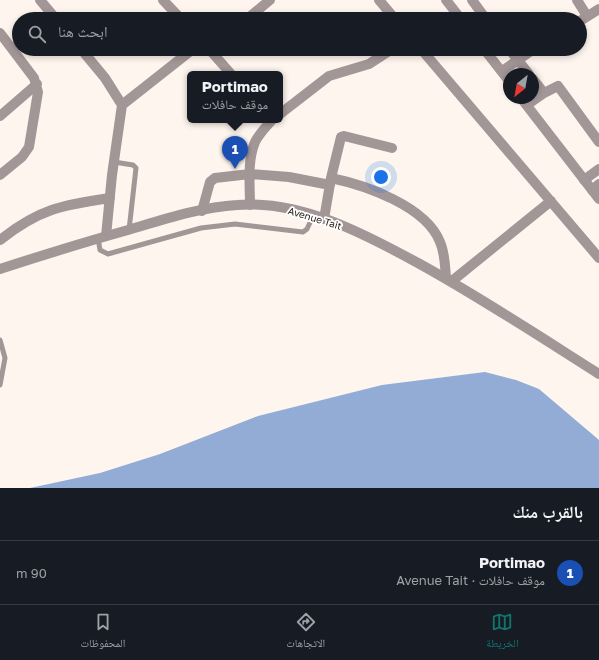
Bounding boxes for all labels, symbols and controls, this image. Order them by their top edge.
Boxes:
search box [12,12,587,56]
text: ابحث هنا [58,22,108,40]
icon: search [26,23,48,45]
north arrow [503,68,539,104]
popup [187,71,283,123]
text: Portimao [202,77,268,95]
text: موقف حافلات [202,96,268,112]
pin: 1 [222,136,248,169]
your location [371,167,391,187]
street label: Avenue Tait [287,204,343,232]
text: بالقرب منك [512,501,583,522]
text: Portimao [479,553,545,571]
text: 90 m [16,565,47,581]
text: 1 [567,565,573,581]
text: موقف حافلات · Avenue Tait [396,572,545,588]
tab: المحفوظات [80,611,125,654]
tab: الاتجاهات [286,611,325,654]
tab: الخريطة [486,611,519,654]

